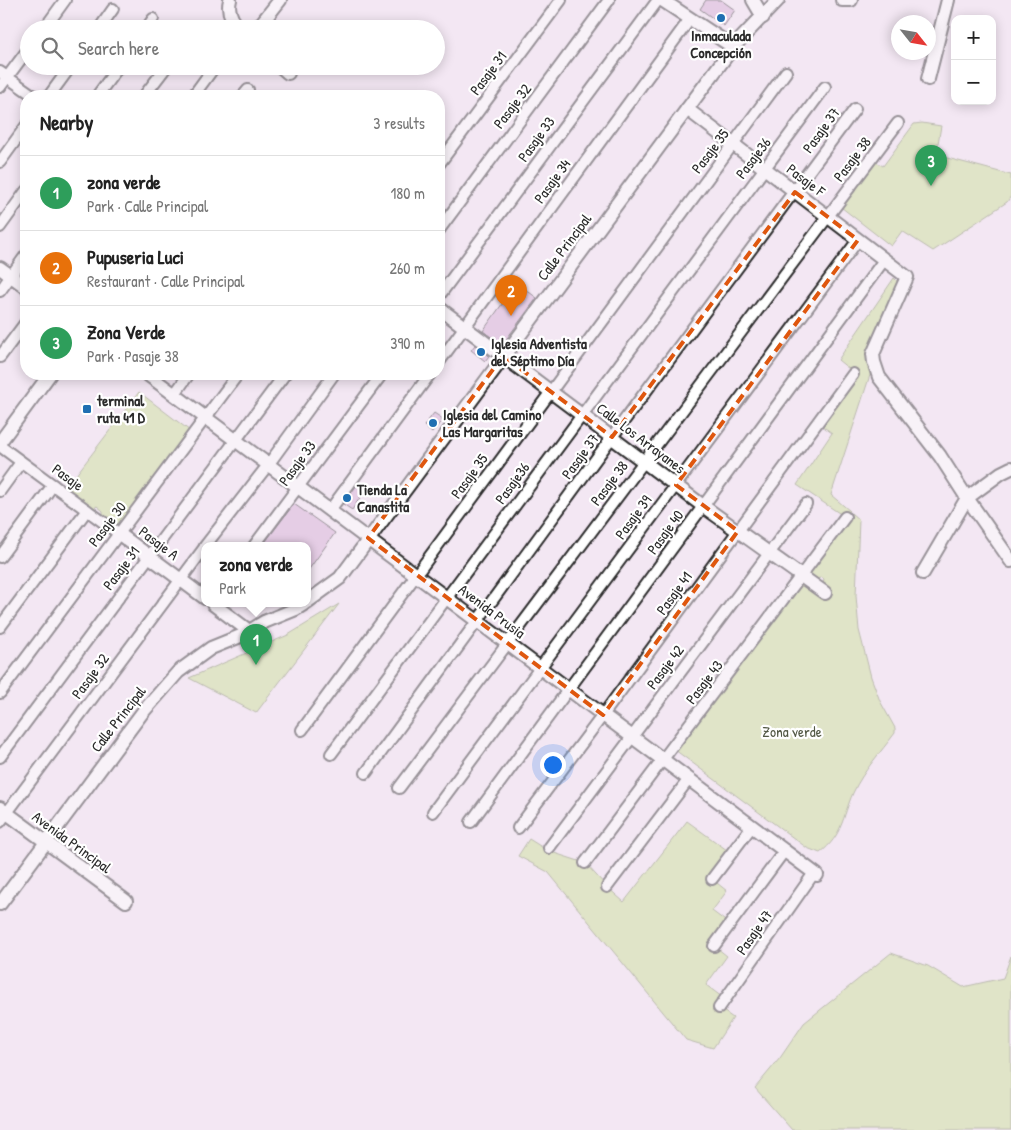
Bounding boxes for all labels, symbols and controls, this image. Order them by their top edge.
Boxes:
marker: Inmaculada Concepción [715,12,727,24]
north arrow [891,15,936,60]
map controls [951,15,996,105]
button: + [951,15,996,60]
search box [20,20,445,75]
place label: Inmaculada Concepción [690,25,752,64]
icon: search [38,34,66,62]
text: Search here [78,35,159,61]
street label: Pasaje 31 [465,47,511,99]
button: − [951,60,996,105]
street label: Pasaje 32 [488,79,536,133]
street label: Pasaje 37 [797,103,845,157]
text: Nearby [40,108,93,137]
text: 3 results [373,112,425,134]
street label: Pasaje 33 [512,112,560,166]
street label: Pasaje 35 [686,124,734,178]
street label: Pasaje 38 [828,132,876,186]
street label: Pasaje36 [730,133,776,183]
pin: 3 [915,145,947,186]
street label: Pasaje 34 [529,154,575,207]
street label: Pasaje F [782,159,830,202]
text: zona verde [87,169,161,195]
text: 1 [53,182,59,204]
text: 180 m [391,182,425,204]
text: Park · Calle Principal [87,195,208,217]
street label: Calle Principal [532,209,596,285]
text: Pupuseria Luci [87,244,184,270]
text: 2 [52,257,60,279]
text: 260 m [389,257,425,279]
text: Restaurant · Calle Principal [87,270,245,292]
pin: 2 [495,275,527,316]
text: Zona Verde [87,319,165,345]
text: 3 [52,332,60,354]
text: 390 m [390,332,425,354]
place label: Iglesia Adventista del Séptimo Día [491,333,587,372]
text: Park · Pasaje 38 [87,345,179,367]
marker: Iglesia Adventista del Séptimo Día [475,346,487,358]
place label: terminal ruta 41 D [96,390,146,428]
street label: Calle Los Arrayanes [592,398,690,479]
marker: terminal ruta 41 D [81,403,93,415]
place label: Iglesia del Camino Las Margaritas [443,404,541,443]
marker: Iglesia del Camino Las Margaritas [427,417,439,429]
street label: Pasaje 37 [556,429,604,483]
street label: Pasaje 33 [273,436,321,490]
street label: Pasaje 35 [446,449,493,503]
street label: Pasaje 38 [585,456,633,510]
street label: Pasaje [48,458,88,496]
street label: Pasaje36 [490,458,534,508]
place label: Tienda La Canastita [356,479,409,517]
street label: Pasaje 39 [610,490,656,543]
marker: Tienda La Canastita [341,492,353,504]
street label: Pasaje 30 [83,497,131,551]
street label: Pasaje 40 [642,505,688,558]
street label: Pasaje A [135,521,184,565]
street label: Pasaje 31 [98,542,144,594]
popup [201,542,311,607]
text: zona verde [219,551,293,577]
street label: Pasaje 41 [651,567,697,619]
text: Park [219,577,246,599]
street label: Avenida Prusia [454,579,530,643]
pin: 1 [240,624,272,665]
street label: Pasaje 42 [641,641,689,693]
street label: Pasaje 32 [66,649,114,703]
street label: Pasaje 43 [681,655,728,708]
street label: Calle Principal [86,682,150,756]
park label: Zona verde [762,721,822,742]
your location [540,752,566,778]
street label: Avenida Principal [28,806,116,878]
street label: Pasaje 47 [731,905,777,959]

